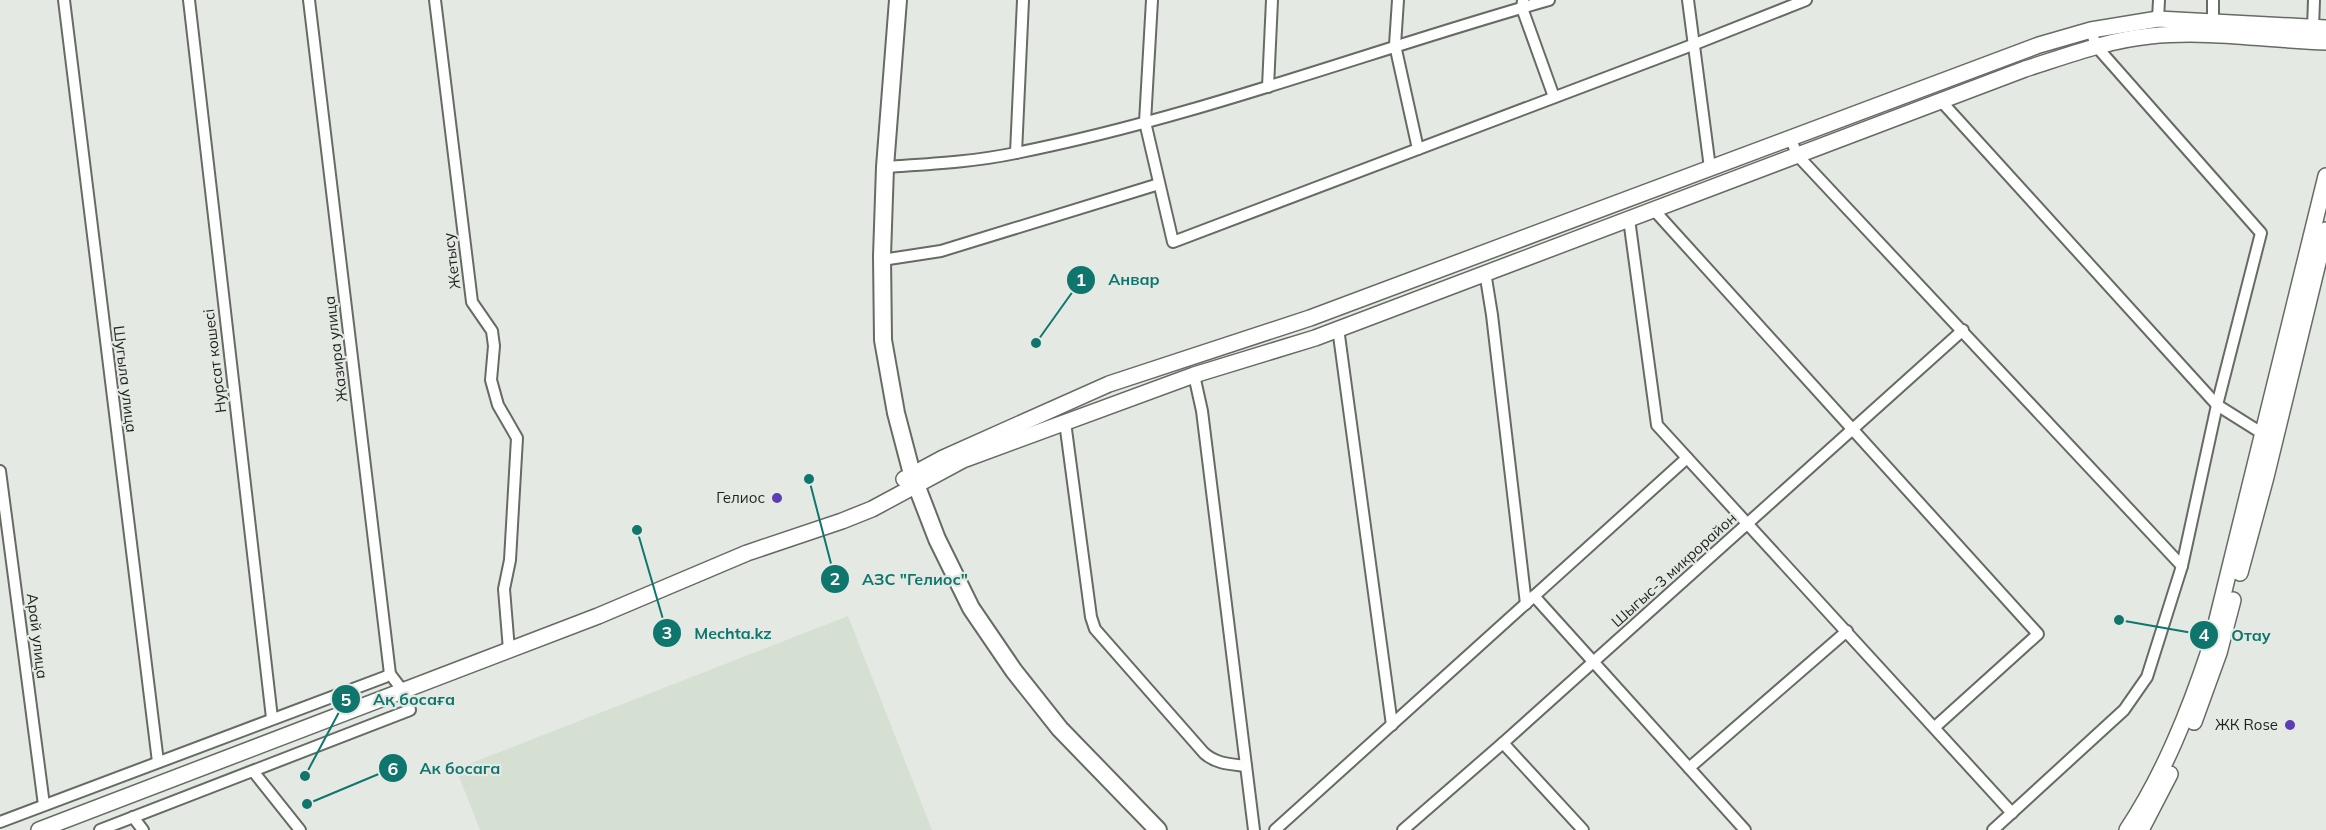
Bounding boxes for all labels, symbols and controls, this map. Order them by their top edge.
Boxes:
street label: Жетысу [439,232,464,290]
callout: Анвар [1066,263,1172,297]
text: 1 [1076,268,1086,291]
text: Анвар [1108,269,1160,289]
street label: Жазира улица [320,295,351,403]
street label: Нурсат кошесi [199,308,230,414]
street label: Шугыла улица [110,324,141,434]
place label: Гелиос [716,488,765,507]
marker: Гелиос [770,491,784,505]
street label: Шыгыс-3 микрорайон [1607,508,1740,631]
callout: АЗС "Гелиос" [820,562,980,596]
text: 2 [830,567,840,590]
text: АЗС "Гелиос" [862,569,968,589]
street label: Арай улица [23,592,52,680]
callout: Mechta.kz [652,616,783,650]
callout: Отау [2189,618,2282,652]
text: 3 [662,621,672,644]
text: Mechta.kz [694,623,772,643]
text: 4 [2199,623,2210,646]
text: Отау [2231,625,2271,645]
callout: Ақ босаға [331,682,467,716]
text: 5 [341,688,352,711]
text: Ақ босаға [373,689,455,709]
place label: ЖК Rose [2215,715,2278,734]
marker: ЖК Rose [2283,718,2297,732]
callout: Ак босага [378,751,513,785]
text: 6 [388,757,399,780]
text: Ак босага [420,758,500,778]

